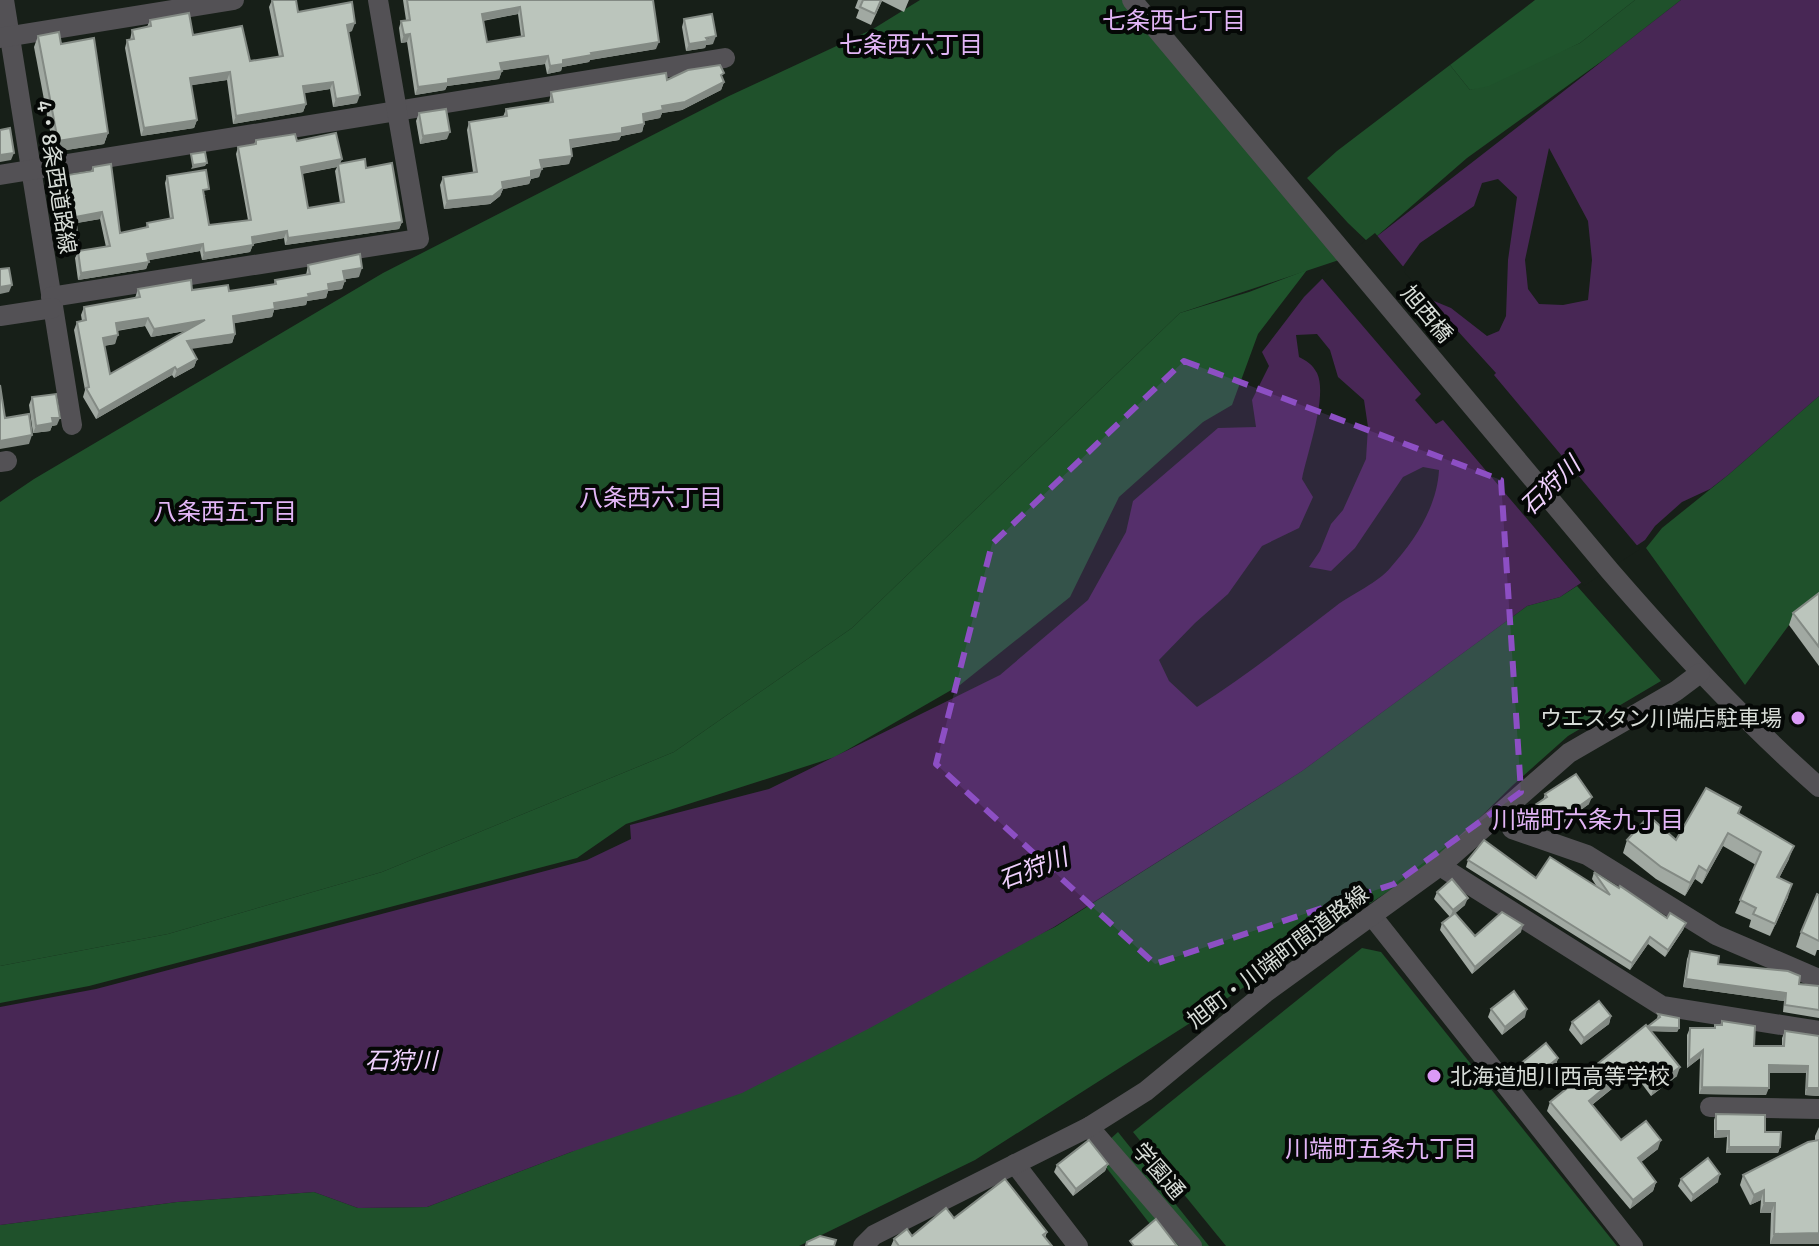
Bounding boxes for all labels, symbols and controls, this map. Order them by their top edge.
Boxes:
district label: 七条西七丁目 [1102,6,1246,36]
district label: 七条西六丁目 [839,30,983,60]
street label: 4・8条西道路線 [30,98,82,256]
street label: 旭西橋 [1395,280,1459,348]
water label: 石狩川 [1514,448,1588,522]
district label: 八条西六丁目 [579,483,723,513]
district label: 八条西五丁目 [153,497,297,527]
place label: ウエスタン川端店駐車場 [1540,705,1782,732]
marker: ウエスタン川端店駐車場 [1789,709,1807,727]
district label: 川端町六条九丁目 [1492,805,1684,835]
water label: 石狩川 [994,841,1075,896]
street label: 旭町・川端町間道路線 [1182,880,1374,1034]
water label: 石狩川 [365,1046,440,1076]
place label: 北海道旭川西高等学校 [1450,1063,1670,1090]
marker: 北海道旭川西高等学校 [1425,1067,1443,1085]
district label: 川端町五条九丁目 [1285,1134,1477,1164]
street label: 学園通 [1127,1137,1191,1205]

